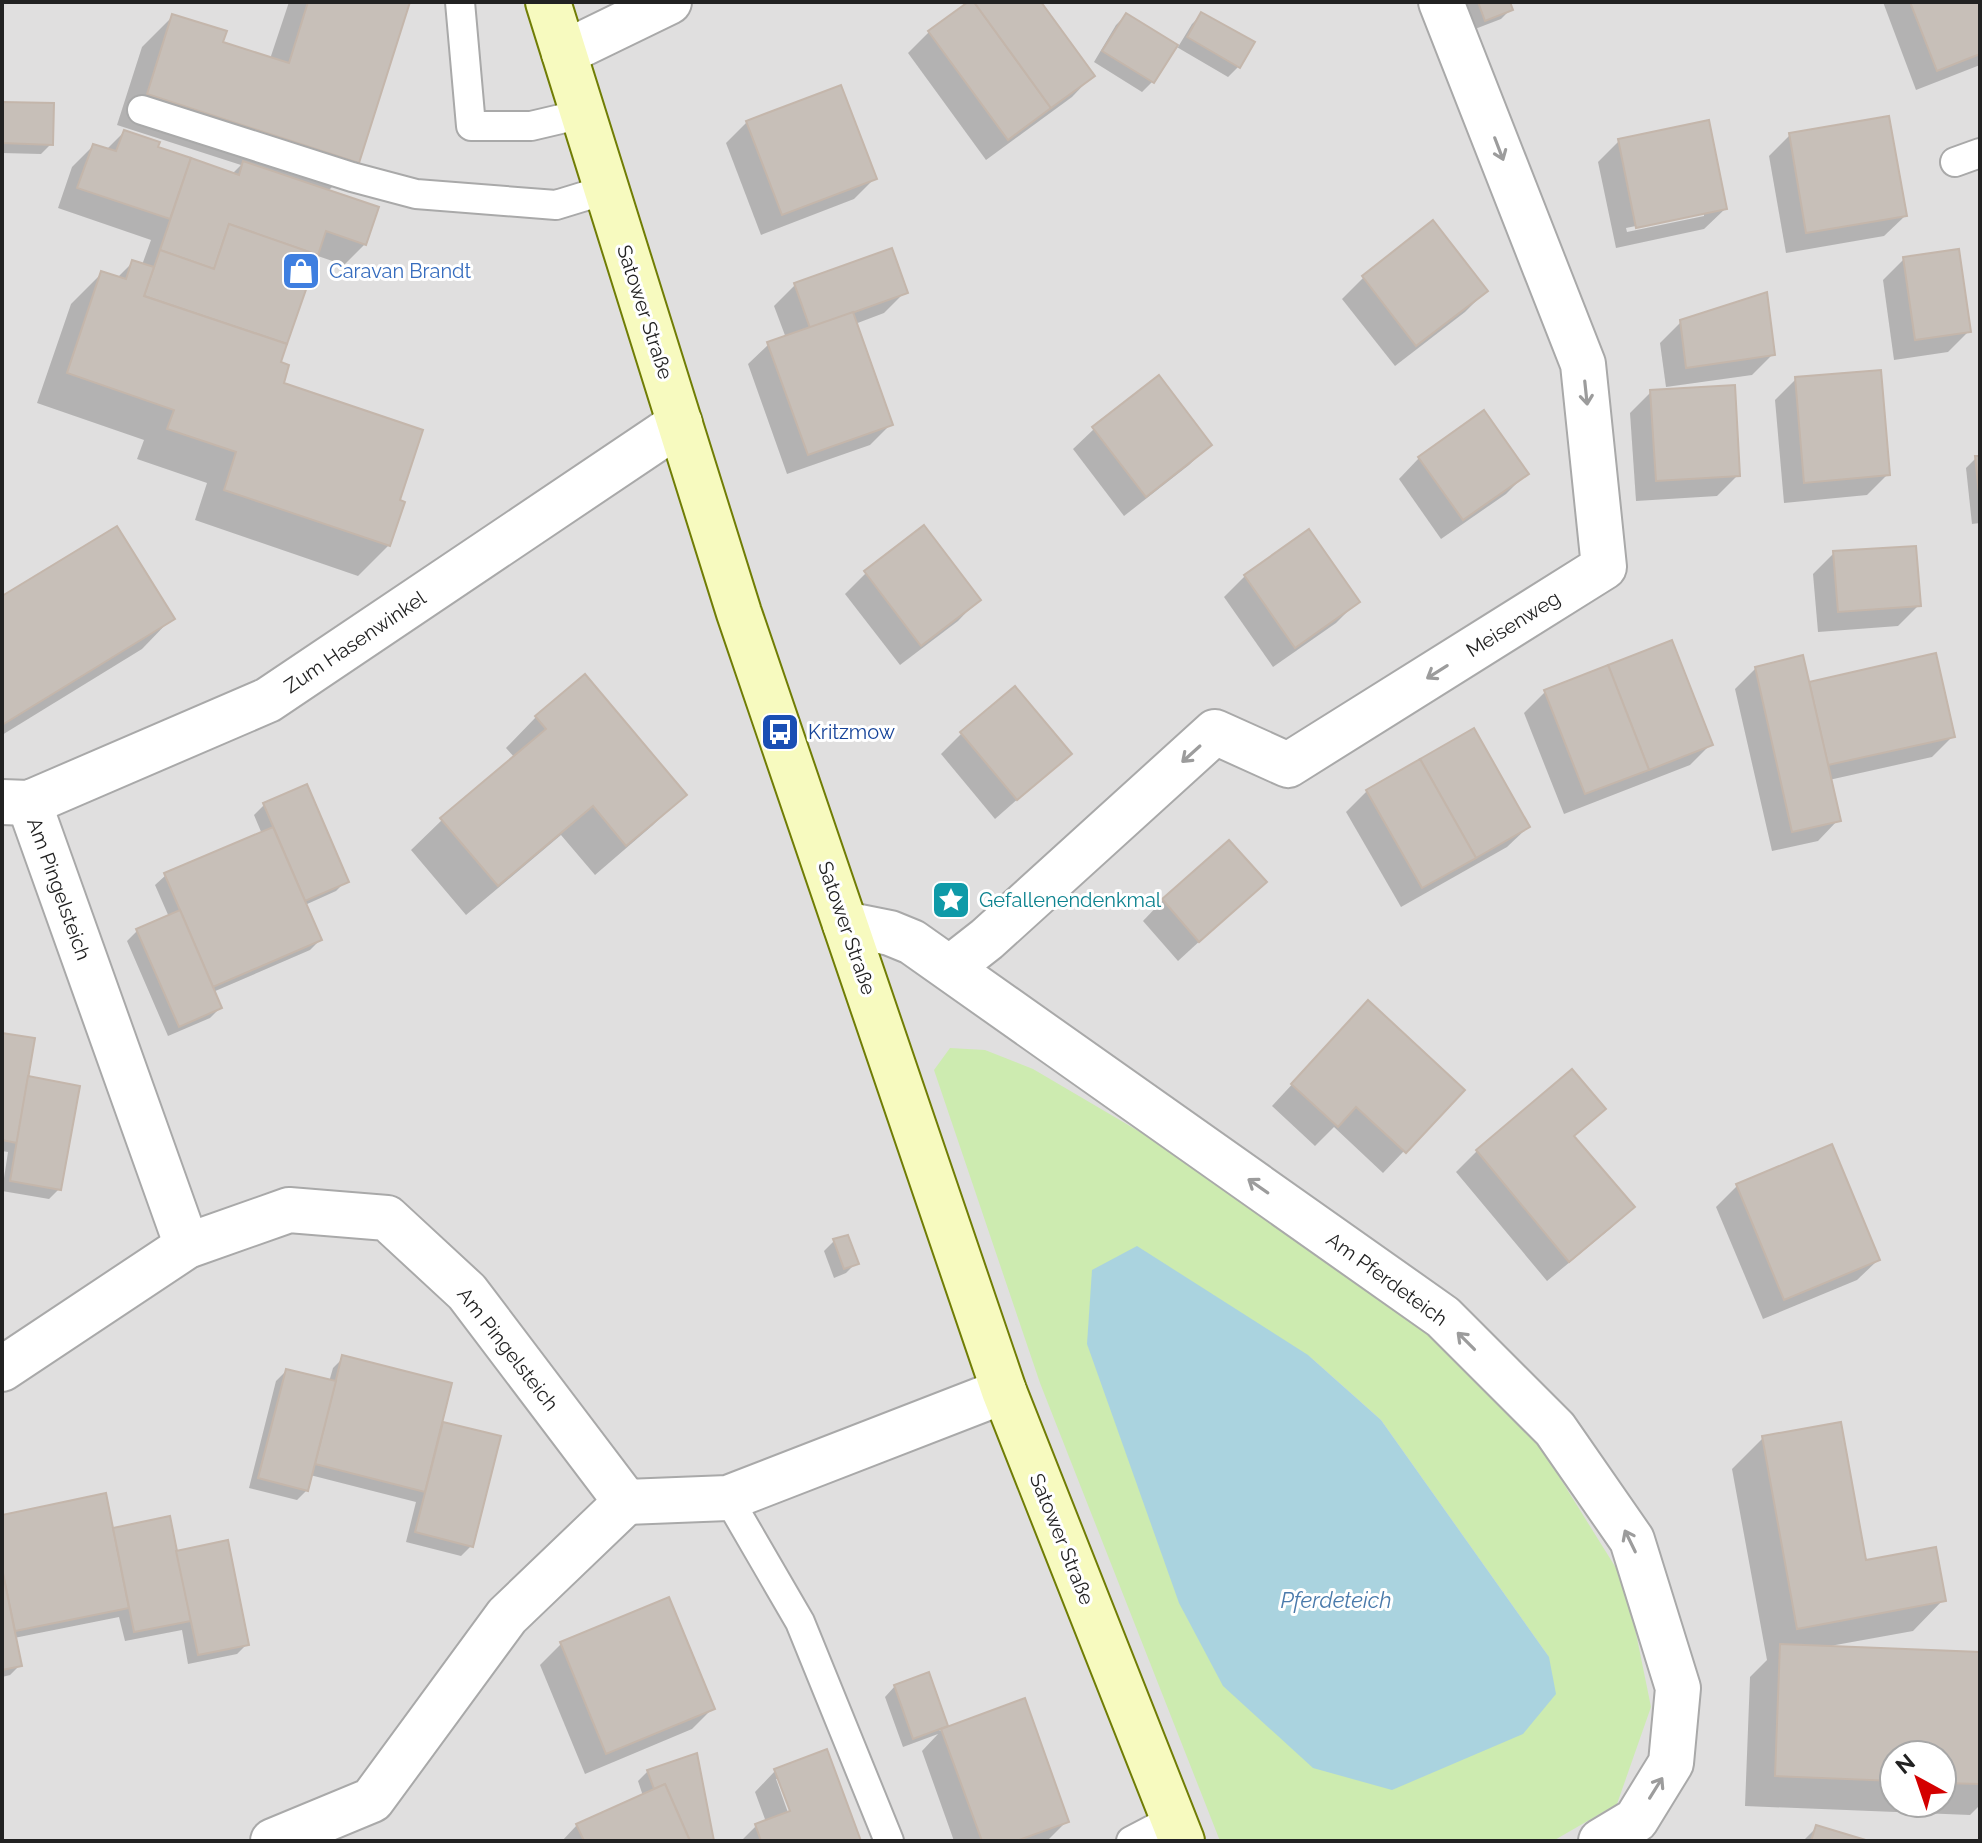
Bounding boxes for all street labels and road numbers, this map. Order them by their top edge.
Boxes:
street label: Satower Straße [612,242,678,382]
street label: Zum Hasenwinkel [280,585,431,698]
street label: Meisenweg [1462,586,1564,662]
street label: Am Pingelsteich [22,814,96,964]
street label: Satower Straße [813,858,881,998]
street label: Am Pferdeteich [1322,1227,1452,1331]
street label: Am Pingelsteich [452,1283,564,1415]
street label: Satower Straße [1025,1470,1099,1608]

